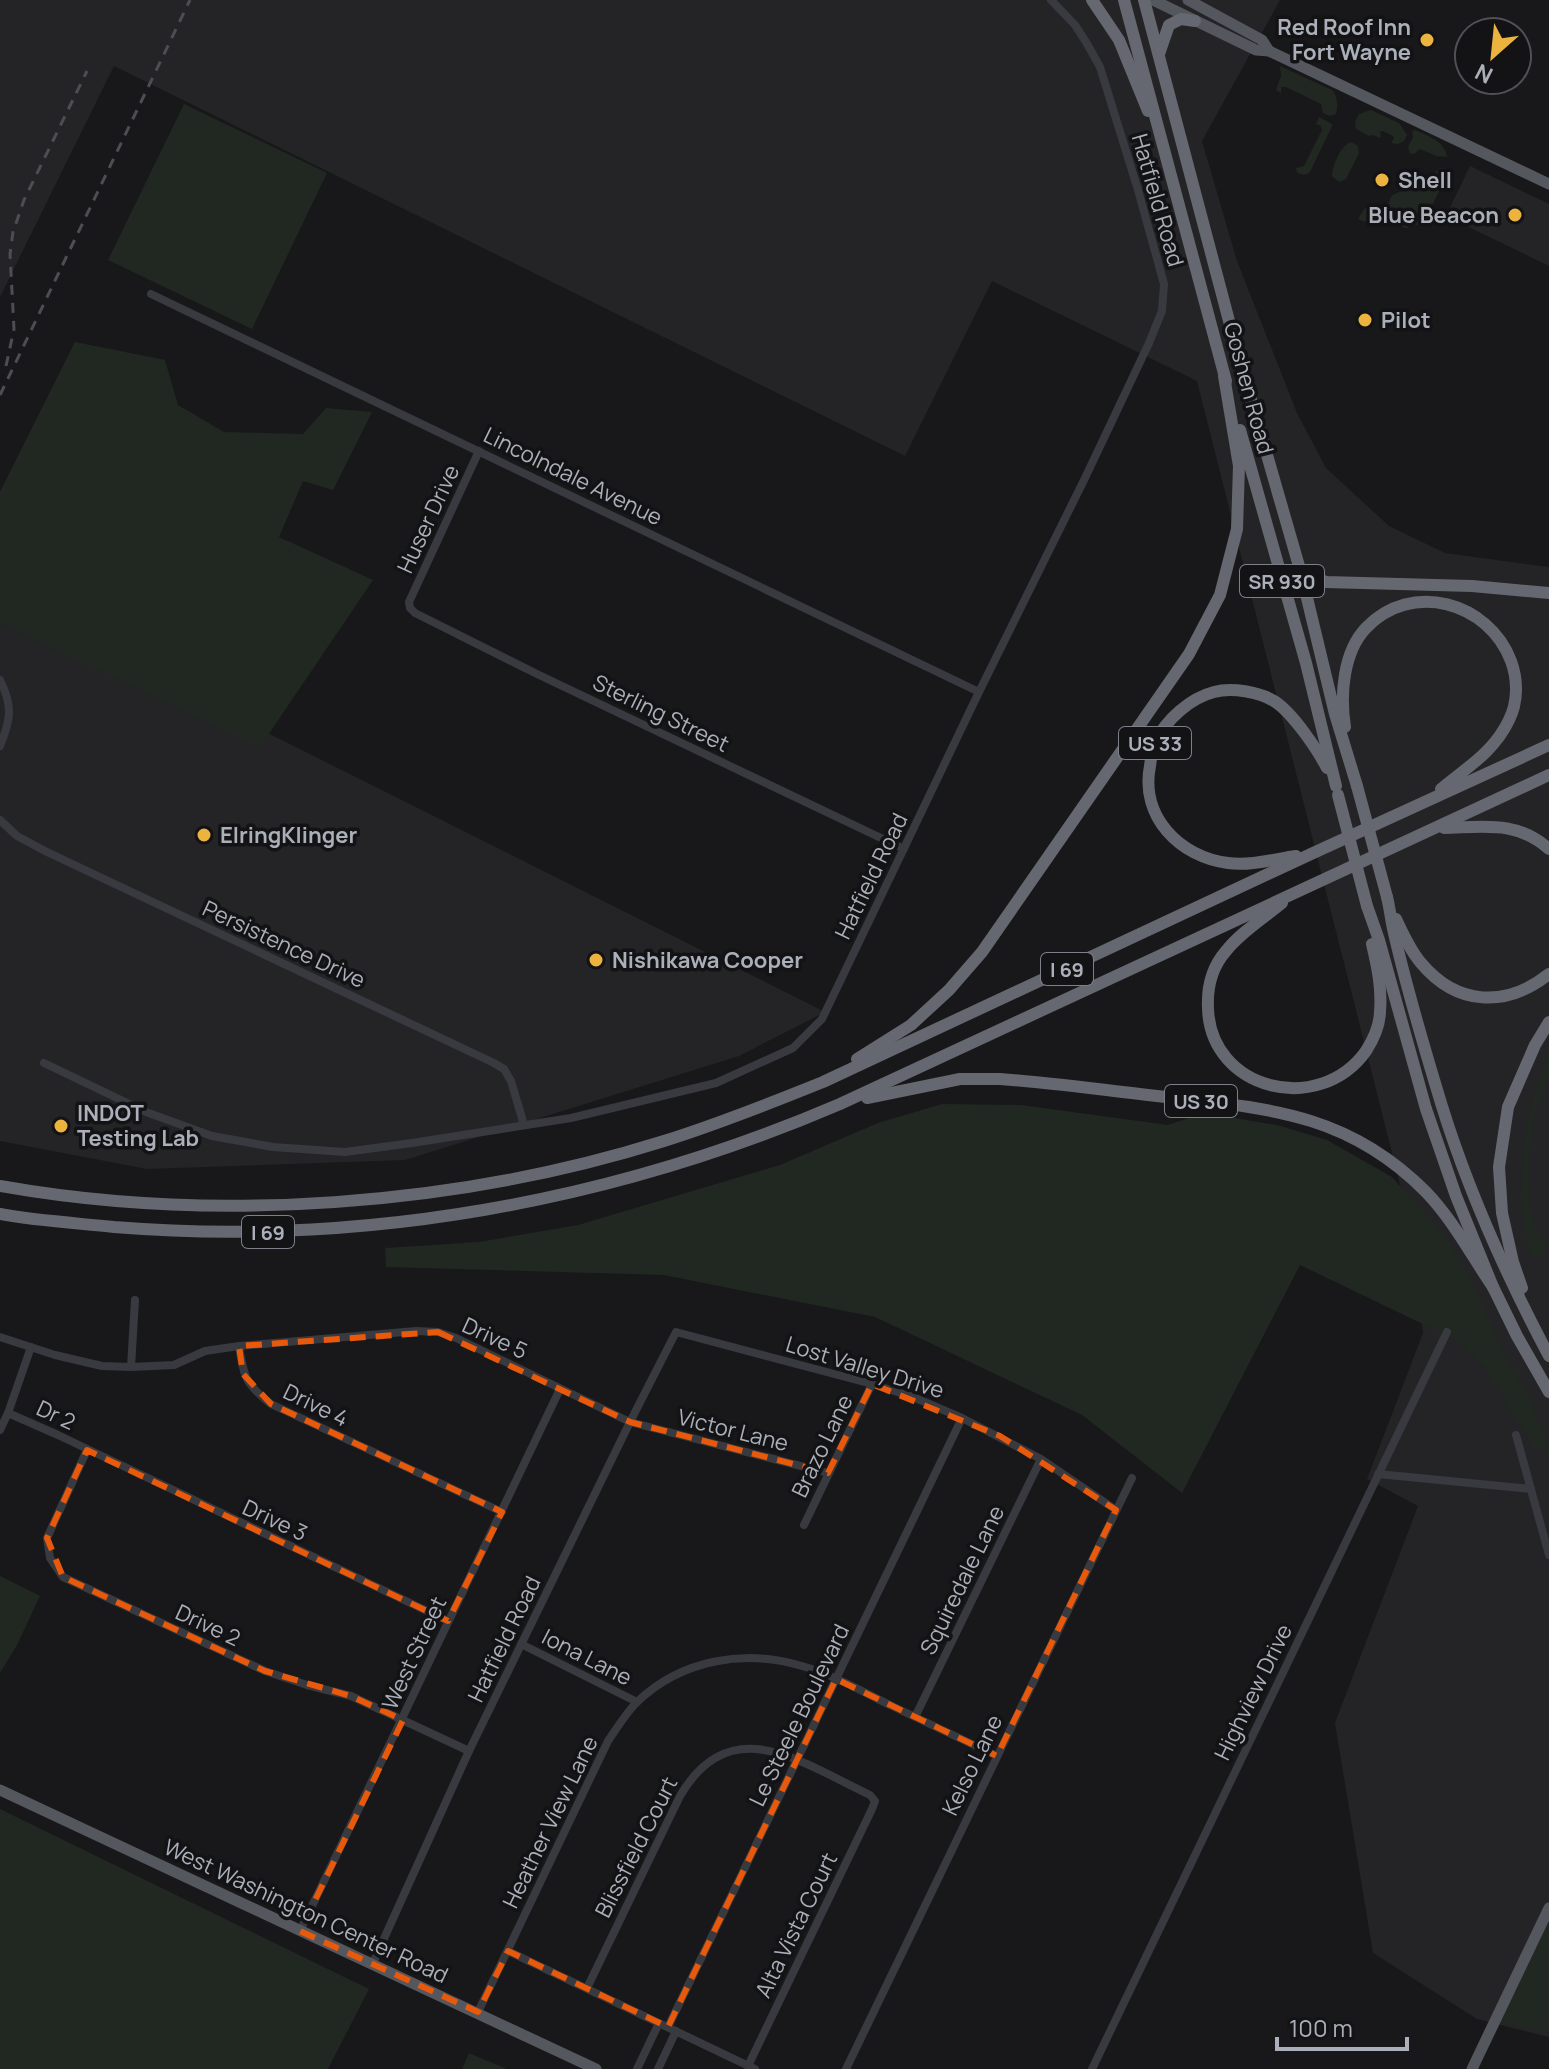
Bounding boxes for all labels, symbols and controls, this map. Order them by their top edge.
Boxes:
place label: Red Roof Inn Fort Wayne [1277,12,1411,67]
north arrow [1453,16,1533,96]
marker: Red Roof Inn Fort Wayne [1418,31,1436,49]
text: N [1470,57,1498,91]
street label: Hatfield Road [1125,130,1191,270]
place label: Shell [1398,165,1452,195]
marker: Shell [1373,171,1391,189]
place label: Blue Beacon [1368,200,1499,230]
marker: Blue Beacon [1506,206,1524,224]
place label: Pilot [1381,305,1431,335]
marker: Pilot [1356,311,1374,329]
street label: Goshen Road [1217,319,1281,457]
street label: Lincolndale Avenue [479,420,667,532]
street label: Huser Drive [390,460,466,578]
road number: SR 930 [1240,565,1324,597]
street label: Sterling Street [588,667,734,759]
road number: US 33 [1119,727,1191,759]
street label: Hatfield Road [828,808,914,944]
place label: ElringKlinger [220,820,357,850]
marker: ElringKlinger [195,826,213,844]
street label: Persistence Drive [198,893,370,995]
place label: Nishikawa Cooper [612,945,803,975]
marker: Nishikawa Cooper [587,951,605,969]
road number: I 69 [1041,953,1093,985]
road number: US 30 [1165,1085,1237,1117]
place label: INDOT Testing Lab [77,1098,199,1153]
marker: INDOT Testing Lab [52,1117,70,1135]
road number: I 69 [242,1216,294,1248]
street label: Drive 5 [458,1310,532,1366]
street label: Lost Valley Drive [782,1329,948,1405]
street label: Drive 4 [279,1376,353,1434]
street label: Brazo Lane [784,1390,860,1502]
street label: Dr 2 [32,1393,80,1437]
street label: Victor Lane [674,1402,792,1458]
street label: Drive 3 [238,1492,312,1548]
street label: Squiredale Lane [913,1500,1011,1660]
street label: Hatfield Road [461,1571,547,1707]
street label: West Street [375,1591,453,1714]
street label: Drive 2 [171,1597,245,1653]
street label: Le Steele Boulevard [742,1619,856,1811]
street label: Highview Drive [1207,1619,1299,1765]
street label: Iona Lane [537,1622,637,1692]
street label: Kelso Lane [935,1710,1009,1820]
street label: Heather View Lane [495,1731,605,1913]
street label: Blissfield Court [588,1771,684,1922]
street label: West Washington Center Road [159,1832,453,1990]
street label: Alta Vista Court [748,1847,844,2003]
scale bar [1277,2001,1407,2051]
text: 100 m [1289,2011,1353,2044]

